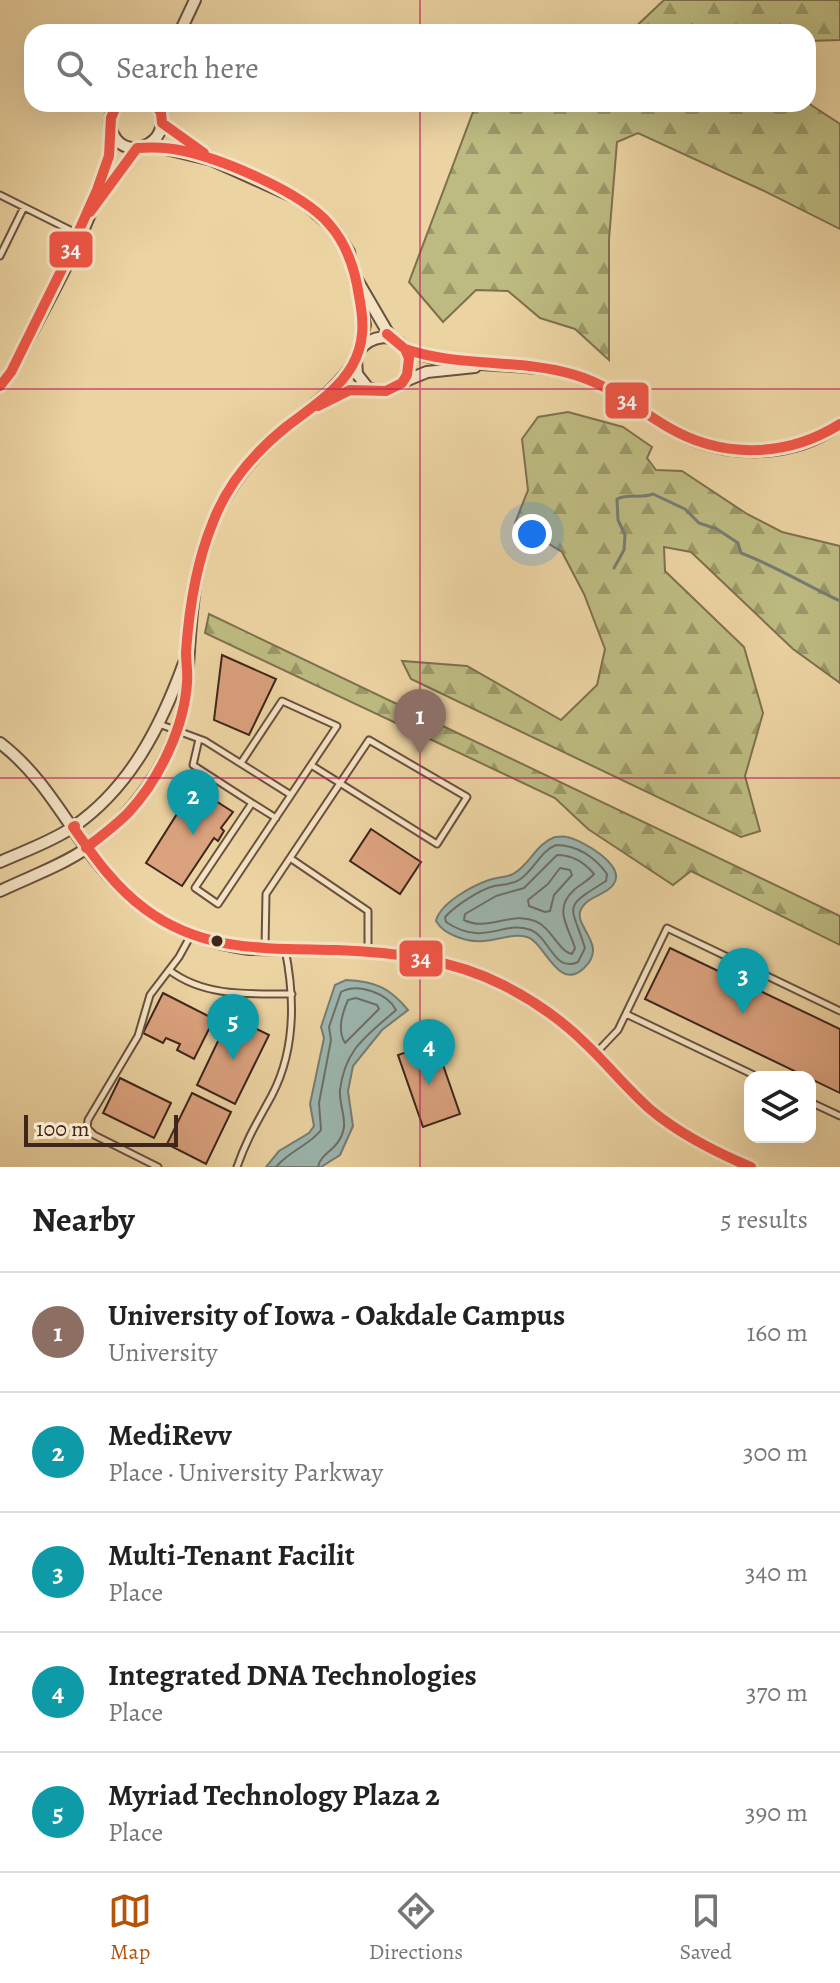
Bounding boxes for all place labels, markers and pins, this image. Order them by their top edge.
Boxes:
pin: 1 [394,689,446,755]
pin: 2 [167,769,219,835]
unlabelled marker [209,933,225,949]
pin: 3 [717,948,769,1014]
pin: 5 [207,994,259,1060]
pin: 4 [403,1019,455,1085]

